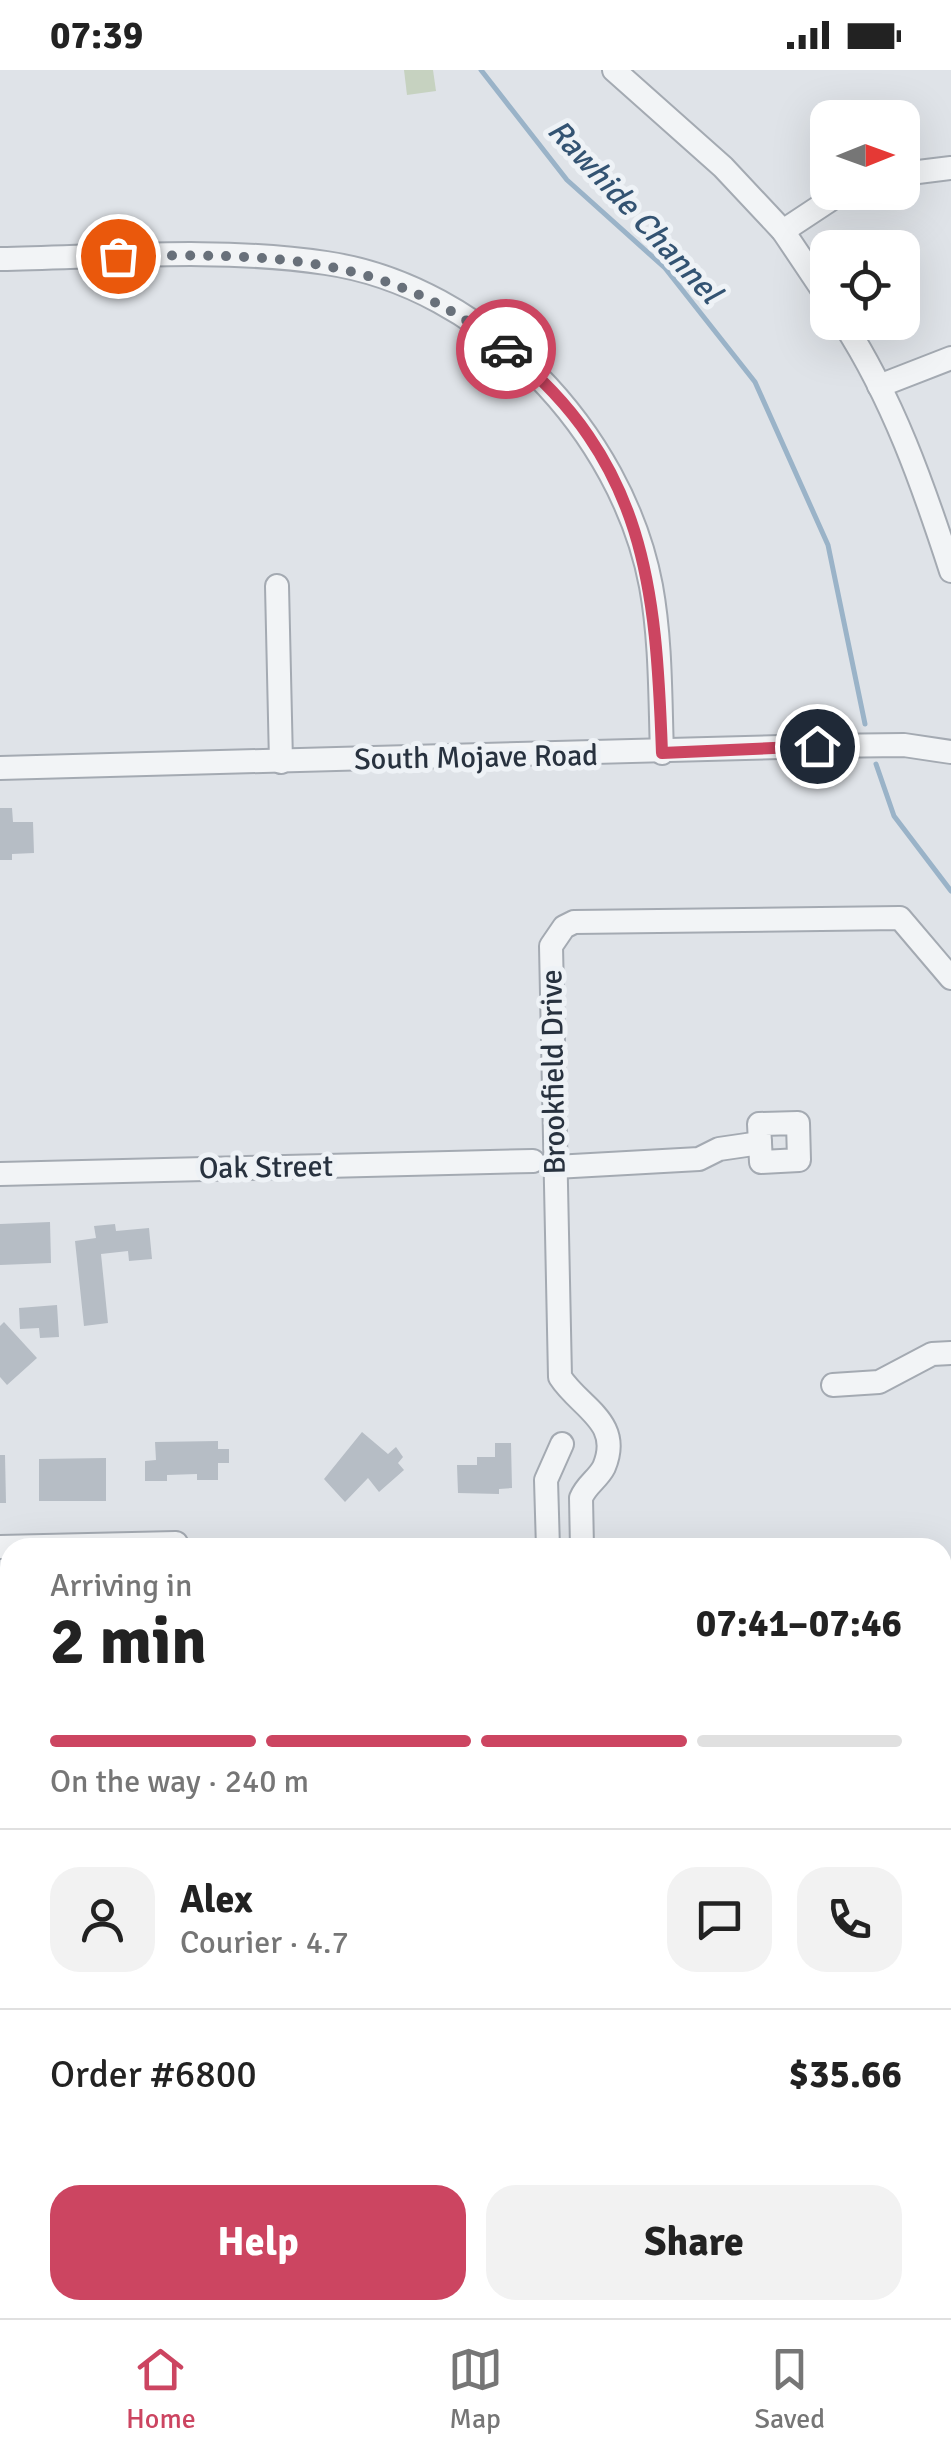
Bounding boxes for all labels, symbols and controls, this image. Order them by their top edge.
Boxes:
text: 07:39 [50,12,143,59]
north arrow [810,100,920,210]
map controls [810,100,920,340]
water label: Rawhide Channel [539,111,732,313]
pin [76,214,161,299]
icon: bag [91,229,146,284]
button: locate [810,230,920,340]
courier [456,299,556,399]
icon: car [479,322,534,377]
pin [775,704,860,789]
icon: home [790,719,845,774]
street label: South Mojave Road [354,737,598,778]
street label: Brookfield Drive [533,969,574,1175]
street label: Oak Street [199,1148,334,1187]
text: Arriving in [50,1566,192,1605]
text: 07:41–07:46 [696,1600,902,1647]
text: 2 min [50,1602,207,1682]
text: On the way · 240 m [50,1762,309,1801]
button: person [50,1867,155,1972]
button: chat [667,1867,772,1972]
button: phone [797,1867,902,1972]
text: Alex [180,1876,253,1923]
text: Courier · 4.7 [180,1923,349,1962]
text: Order #6800 [50,2051,257,2098]
text: $35.66 [789,2051,902,2098]
button: Help [50,2185,466,2300]
button: Share [486,2185,902,2300]
tab: Home [126,2342,196,2436]
tab: Map [448,2342,503,2436]
tab: Saved [755,2342,825,2436]

